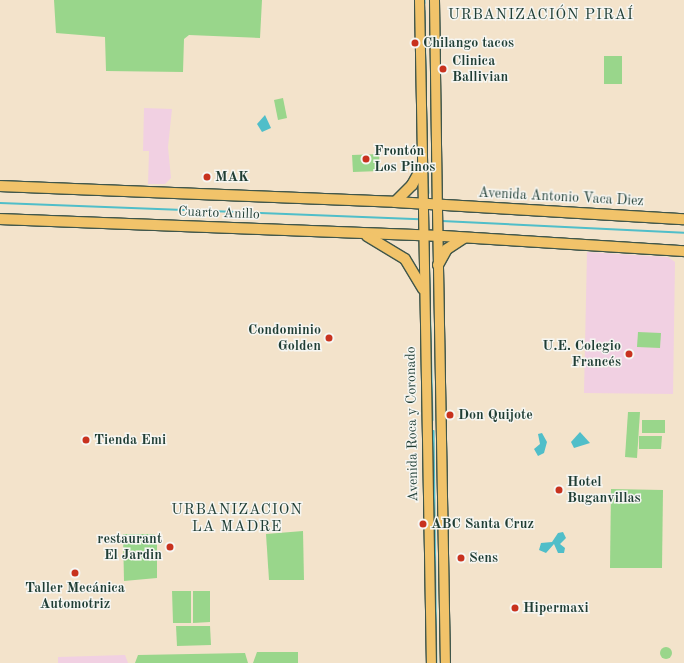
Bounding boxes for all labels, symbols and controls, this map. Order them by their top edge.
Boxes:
district label: URBANIZACIÓN PIRAÍ [448,7,634,25]
place label: Chilango tacos [423,35,514,51]
marker: Chilango tacos [410,38,420,48]
place label: Clinica Ballivian [452,53,508,86]
marker: Clinica Ballivian [437,63,449,75]
place label: Frontón Los Pinos [374,143,435,176]
marker: Frontón Los Pinos [361,154,371,164]
place label: MAK [215,169,249,185]
marker: MAK [202,172,212,182]
street label: Avenida Antonio Vaca Diez [478,184,644,210]
street label: Cuarto Anillo [178,203,260,223]
place label: Condominio Golden [248,322,321,354]
marker: Condominio Golden [324,333,334,343]
place label: U.E. Colegio Francés [542,338,621,370]
street label: Avenida Roca y Coronado [402,346,422,502]
marker: U.E. Colegio Francés [624,349,634,359]
place label: Don Quijote [458,407,533,423]
marker: Don Quijote [445,410,455,420]
place label: Tienda Emi [94,432,166,448]
marker: Tienda Emi [81,435,91,445]
place label: Hotel Buganvillas [567,474,641,506]
marker: Hotel Buganvillas [554,485,564,495]
district label: URBANIZACION LA MADRE [171,501,303,536]
place label: ABC Santa Cruz [431,516,534,532]
marker: ABC Santa Cruz [418,519,428,529]
place label: restaurant El Jardin [97,531,162,564]
marker: restaurant El Jardin [165,542,175,552]
place label: Sens [469,550,498,566]
marker: Sens [456,553,466,563]
marker: Taller Mecánica Automotriz [70,568,80,578]
place label: Taller Mecánica Automotriz [25,580,125,612]
place label: Hipermaxi [523,600,589,616]
marker: Hipermaxi [510,603,520,613]

